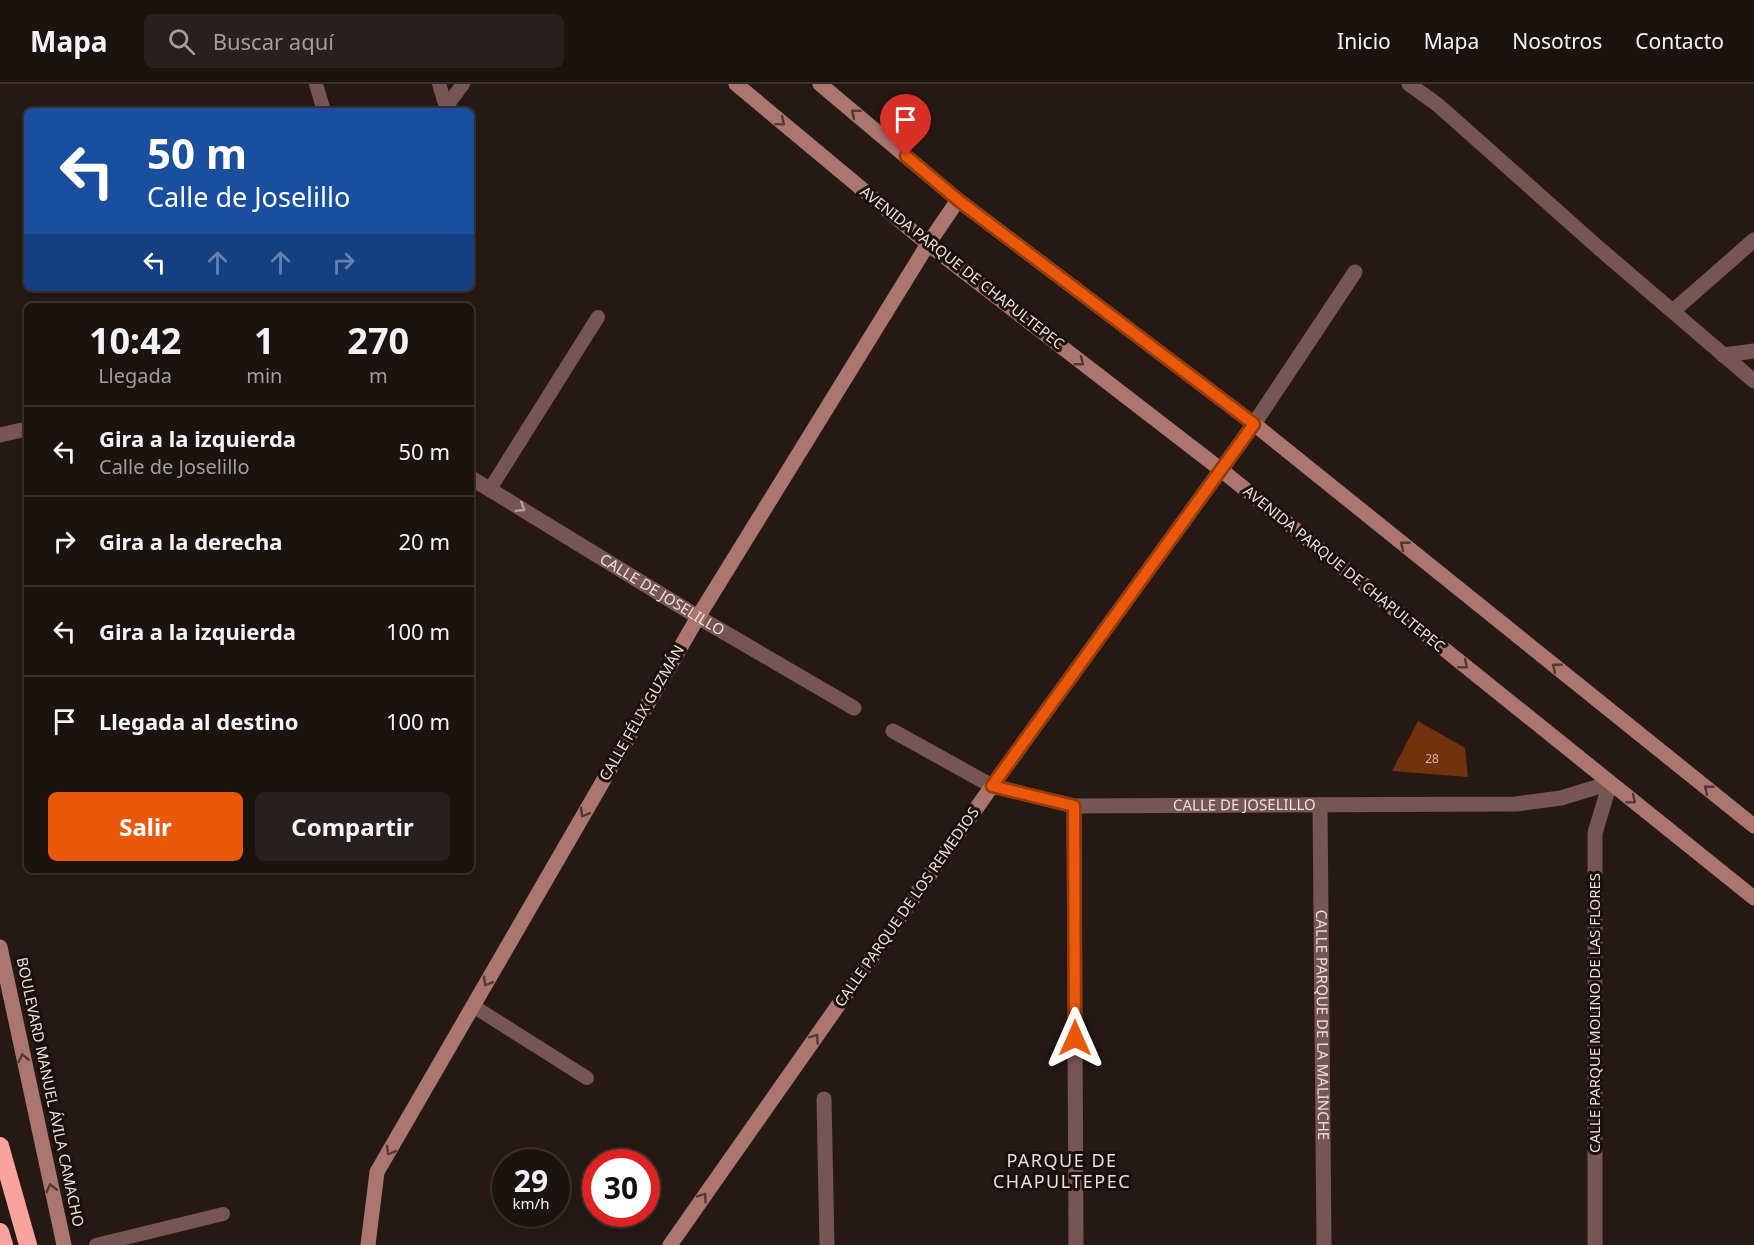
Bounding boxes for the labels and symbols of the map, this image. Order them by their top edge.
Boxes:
pin [880,94,931,156]
one-way arrow [851,109,862,120]
one-way arrow [774,114,785,125]
street label: AVENIDA PARQUE DE CHAPULTEPEC [857,181,1069,353]
one-way arrow [1074,354,1085,365]
street label: AVENIDA PARQUE DE CHAPULTEPEC [1240,481,1450,656]
one-way arrow [515,501,525,513]
one-way arrow [1400,541,1411,552]
street label: CALLE DE JOSELILLO [596,548,729,640]
street label: CALLE FÉLIX GUZMÁN [594,641,688,784]
one-way arrow [1457,658,1468,669]
one-way arrow [1552,664,1563,675]
house number: 28 [1425,750,1439,767]
one-way arrow [1704,786,1715,797]
one-way arrow [1625,793,1636,804]
street label: CALLE DE JOSELILLO [1173,794,1316,815]
street label: CALLE PARQUE DE LOS REMEDIOS [829,803,983,1010]
one-way arrow [580,807,592,817]
street label: CALLE PARQUE MOLINO DE LAS FLORES [1584,873,1604,1153]
street label: CALLE PARQUE DE LA MALINCHE [1312,910,1334,1140]
street label: BOULEVARD MANUEL ÁVILA CAMACHO [13,955,89,1228]
one-way arrow [483,976,494,986]
position arrow [1043,1006,1107,1070]
one-way arrow [808,1033,819,1044]
one-way arrow [17,1053,30,1063]
one-way arrow [385,1145,397,1155]
district label: PARQUE DE CHAPULTEPEC [993,1148,1131,1193]
speed limit sign: 30 [582,1149,660,1227]
one-way arrow [46,1183,59,1193]
one-way arrow [696,1193,707,1204]

